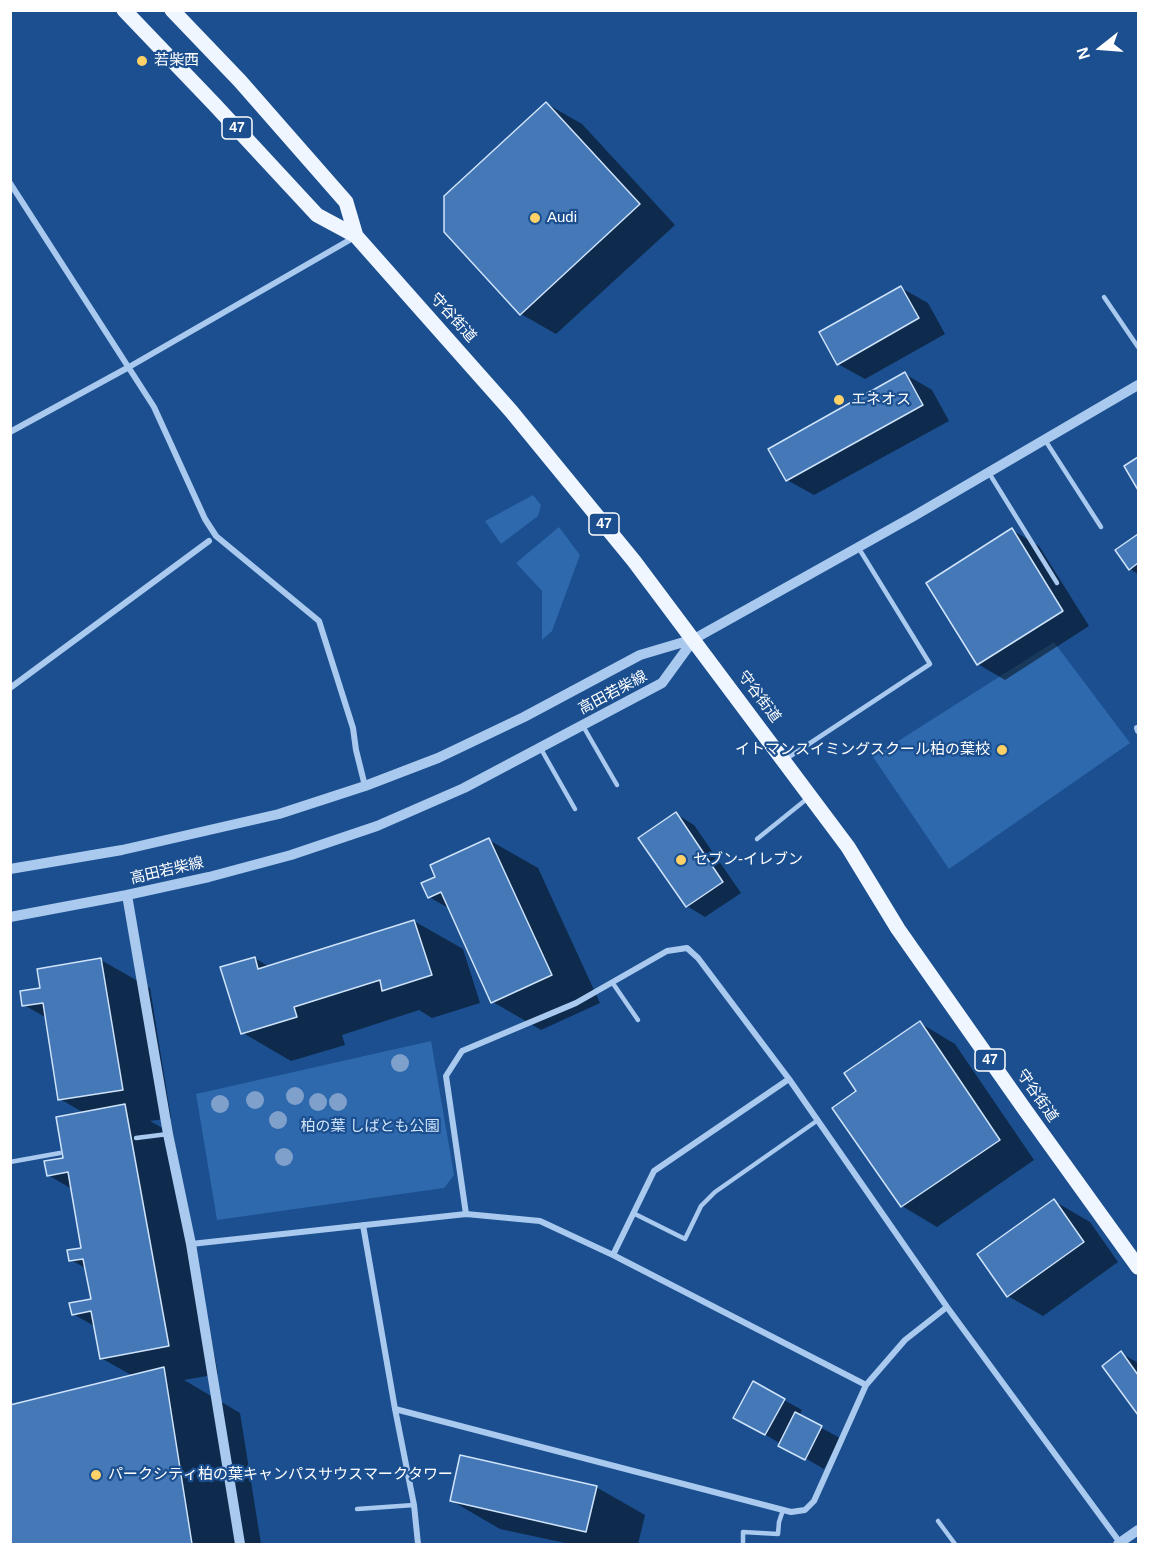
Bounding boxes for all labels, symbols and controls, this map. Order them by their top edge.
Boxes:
north arrow [1071,18,1131,78]
text: N [1073,45,1093,61]
place label: 若柴西 [154,52,199,70]
marker: 若柴西 [135,54,149,68]
road number: 47 [222,117,252,139]
place label: Audi [547,209,577,227]
marker: Audi [528,211,542,225]
street label: 守谷街道 [426,290,480,346]
place label: エネオス [851,391,911,409]
marker: エネオス [832,393,846,407]
road number: 47 [589,513,619,535]
street label: 高田若柴線 [576,667,650,719]
street label: 守谷街道 [734,668,784,726]
place label: イトマンスイミングスクール柏の葉校 [735,741,990,759]
marker: イトマンスイミングスクール柏の葉校 [995,743,1009,757]
place label: セブン-イレブン [693,851,803,869]
marker: セブン-イレブン [674,853,688,867]
street label: 高田若柴線 [128,854,206,888]
road number: 47 [975,1049,1005,1071]
street label: 守谷街道 [1012,1066,1062,1126]
park label: 柏の葉 しばとも公園 [300,1118,440,1136]
place label: パークシティ柏の葉キャンパスサウスマークタワー [108,1466,453,1484]
marker: パークシティ柏の葉キャンパスサウスマークタワー [89,1468,103,1482]

